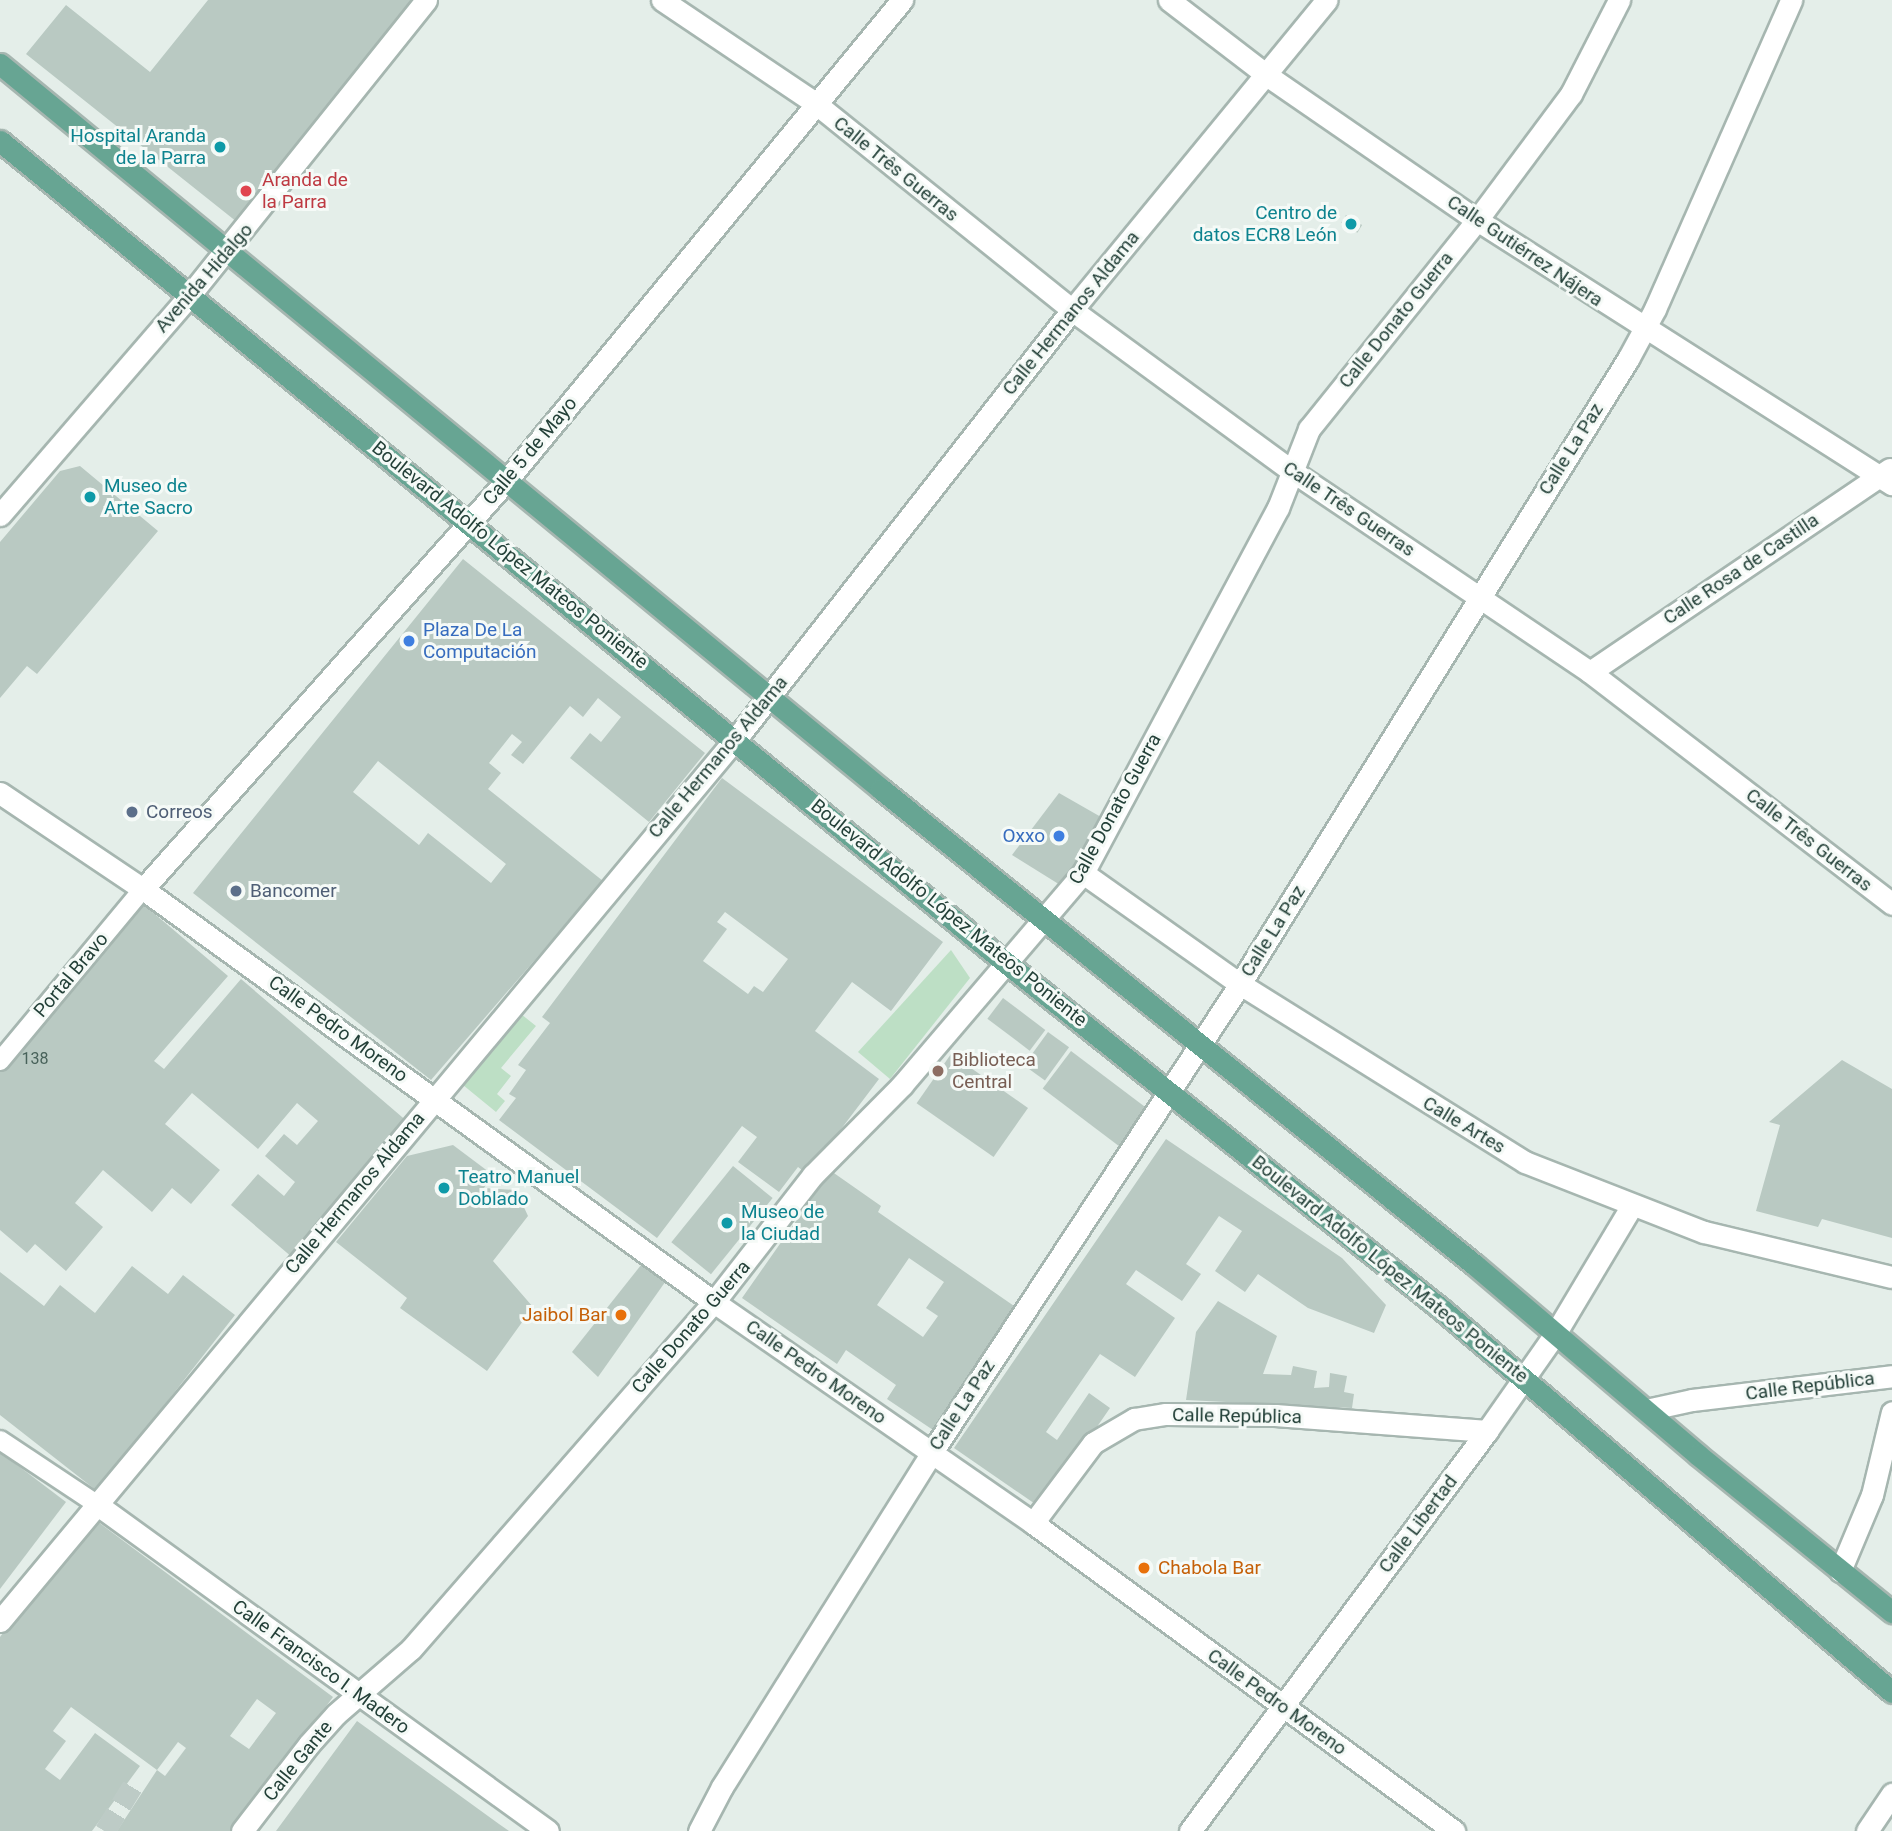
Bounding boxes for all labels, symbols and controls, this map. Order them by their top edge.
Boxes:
street label: Calle Três Guerras [829,112,963,226]
place label: Hospital Aranda de la Parra [70,125,206,169]
marker: Hospital Aranda de la Parra [212,139,228,155]
place label: Aranda de la Parra [262,169,348,213]
marker: Aranda de la Parra [236,181,256,201]
street label: Calle Gutiérrez Nájera [1443,190,1607,312]
place label: Centro de datos ECR8 León [1193,202,1337,246]
marker: Centro de datos ECR8 León [1343,216,1359,232]
street label: Avenida Hidalgo [150,219,258,337]
street label: Calle Hermanos Aldama [998,226,1144,400]
street label: Calle Donato Guerra [1334,247,1458,393]
street label: Calle 5 de Mayo [478,392,582,510]
street label: Calle La Paz [1534,399,1608,499]
street label: Boulevard Adolfo López Mateos Poniente [367,436,653,674]
street label: Calle Três Guerras [1279,456,1419,562]
place label: Museo de Arte Sacro [104,475,193,519]
marker: Museo de Arte Sacro [82,489,98,505]
street label: Calle Rosa de Castilla [1659,509,1823,629]
place label: Plaza De La Computación [423,619,536,663]
marker: Plaza De La Computación [401,633,417,649]
street label: Calle Hermanos Aldama [643,671,793,843]
street label: Calle Donato Guerra [1064,730,1166,888]
street label: Calle Três Guerras [1741,783,1877,897]
street label: Boulevard Adolfo López Mateos Poniente [806,794,1092,1032]
place label: Correos [146,801,213,823]
marker: Correos [124,804,140,820]
place label: Oxxo [1002,825,1045,847]
marker: Oxxo [1051,828,1067,844]
place label: Bancomer [250,880,337,902]
street label: Calle La Paz [1236,881,1310,981]
marker: Bancomer [228,883,244,899]
street label: Portal Bravo [29,928,113,1022]
street label: Calle Pedro Moreno [264,971,412,1087]
house number: 138 [22,1049,48,1069]
place label: Biblioteca Central [952,1049,1036,1093]
marker: Biblioteca Central [930,1063,946,1079]
street label: Calle Artes [1419,1092,1509,1158]
street label: Calle Hermanos Aldama [280,1107,430,1279]
street label: Boulevard Adolfo López Mateos Poniente [1247,1150,1533,1388]
place label: Teatro Manuel Doblado [458,1166,579,1210]
marker: Teatro Manuel Doblado [436,1180,452,1196]
place label: Museo de la Ciudad [741,1201,824,1245]
marker: Museo de la Ciudad [719,1215,735,1231]
street label: Calle Donato Guerra [627,1256,755,1398]
place label: Jaibol Bar [522,1304,607,1326]
marker: Jaibol Bar [613,1307,629,1323]
street label: Calle Pedro Moreno [741,1315,891,1429]
street label: Calle La Paz [924,1355,1000,1455]
street label: Calle República [1744,1367,1876,1405]
street label: Calle República [1172,1403,1302,1429]
street label: Calle Libertad [1374,1471,1462,1577]
place label: Chabola Bar [1158,1557,1261,1579]
marker: Chabola Bar [1136,1560,1152,1576]
street label: Calle Francisco I. Madero [228,1595,414,1739]
street label: Calle Pedro Moreno [1203,1644,1351,1760]
street label: Calle Gante [259,1716,337,1806]

